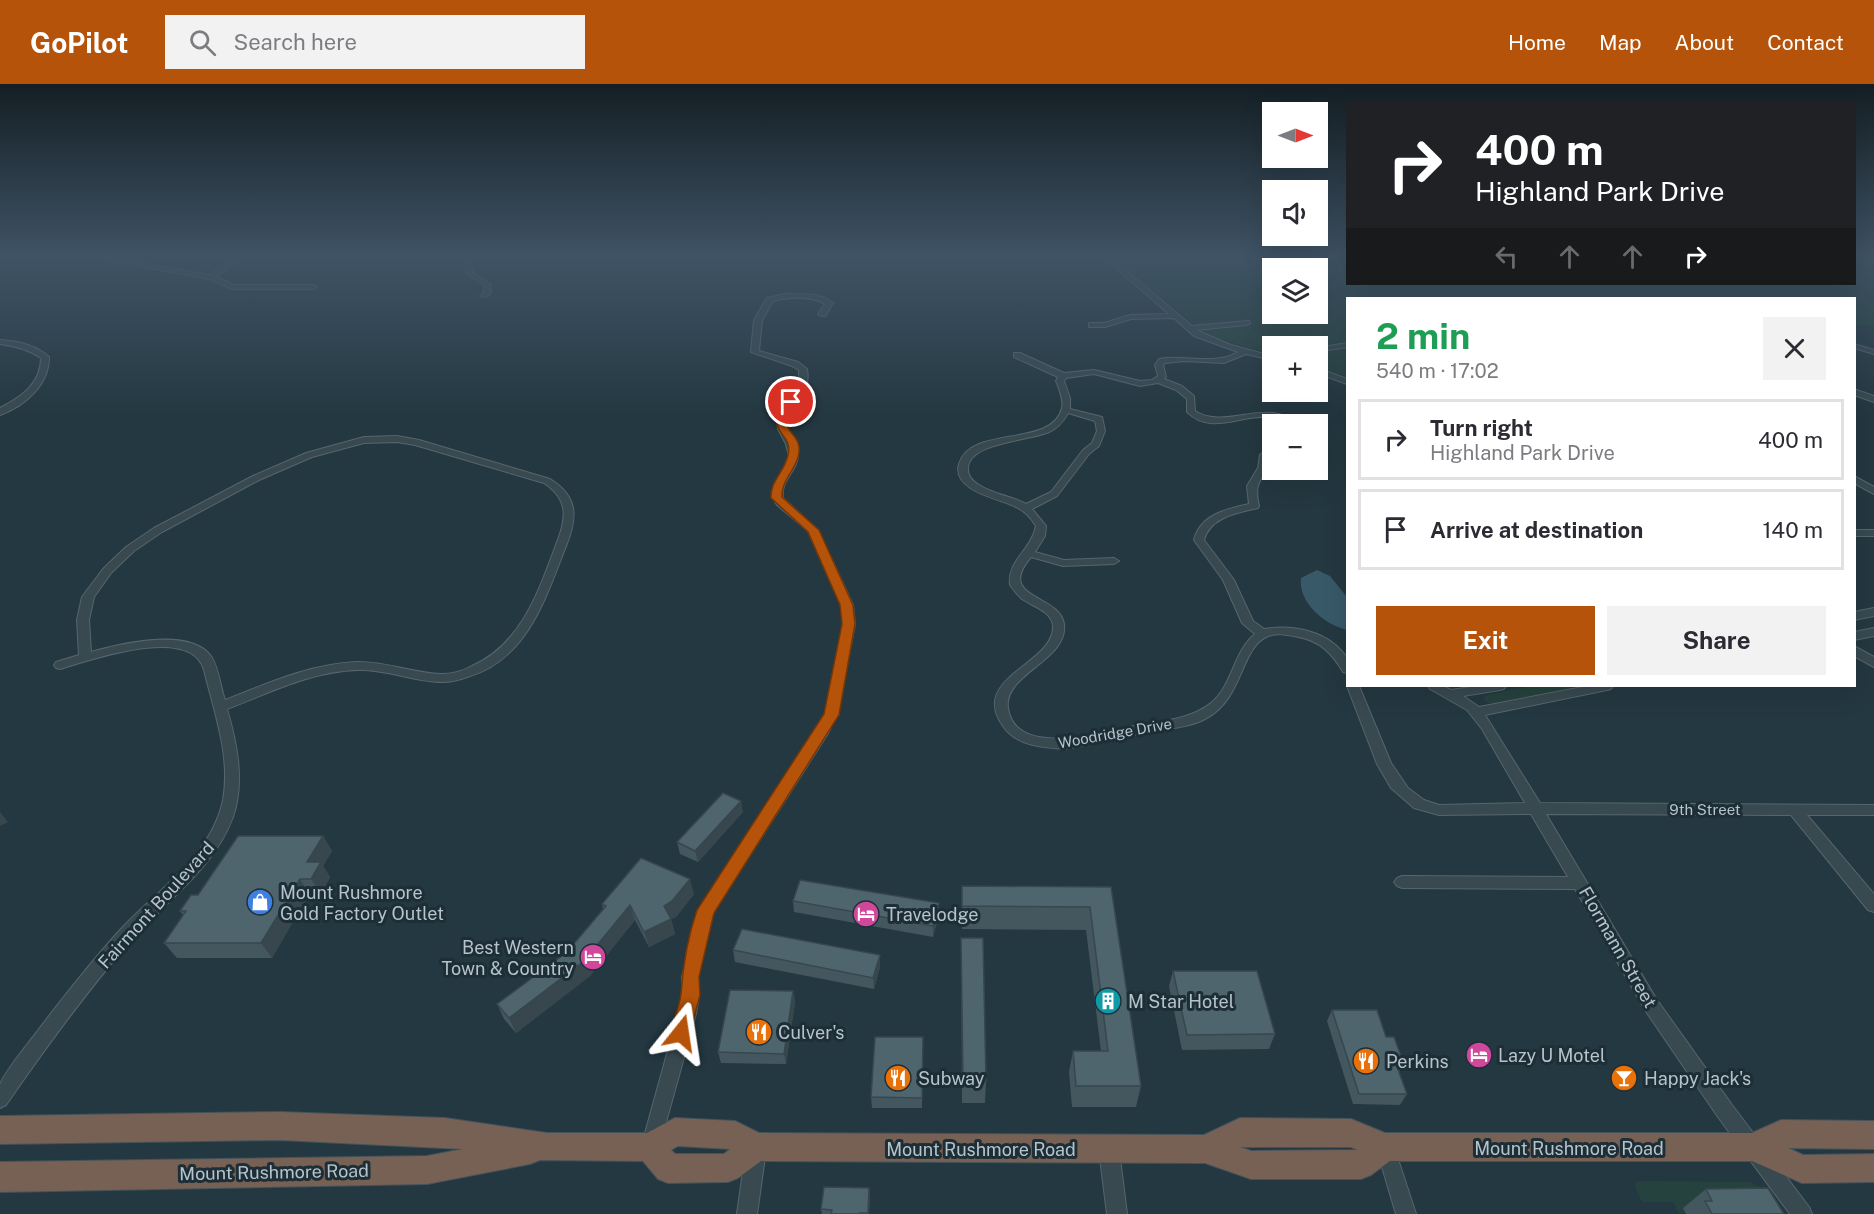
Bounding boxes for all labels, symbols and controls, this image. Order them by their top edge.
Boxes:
search box [165,15,585,69]
text: GoPilot [30,26,129,59]
icon: search [186,26,219,59]
text: Search here [234,29,357,55]
text: Home [1508,30,1566,55]
text: Map [1599,30,1642,55]
text: About [1675,30,1734,55]
text: Contact [1767,30,1844,55]
north arrow [1262,102,1328,168]
map controls [1262,102,1328,480]
text: 400 m [1475,125,1604,174]
icon: right [1376,126,1454,204]
text: Highland Park Drive [1475,175,1725,207]
button: sound [1262,180,1328,246]
icon: left [1490,240,1523,273]
icon: ahead [1553,240,1586,273]
icon: ahead [1616,240,1649,273]
icon: right [1679,240,1712,273]
button: layers [1262,258,1328,324]
text: 2 min [1376,315,1470,357]
button: close [1763,317,1826,380]
button: + [1262,336,1328,402]
text: 540 m · 17:02 [1376,359,1499,383]
pin [765,376,816,427]
icon: arrive [774,385,807,418]
button: − [1262,414,1328,480]
text: Turn right [1430,415,1533,441]
icon: right [1379,423,1412,456]
text: 400 m [1758,427,1823,453]
text: Highland Park Drive [1430,441,1615,465]
icon: arrive [1379,513,1412,546]
text: Arrive at destination [1430,517,1643,543]
text: 140 m [1762,517,1823,543]
button: Exit [1376,606,1595,675]
button: Share [1607,606,1826,675]
street label: Woodridge Drive [1057,715,1173,751]
street label: 9th Street [1669,801,1741,818]
street label: Fairmont Boulevard [93,837,219,973]
place label: Mount Rushmore Gold Factory Outlet [280,882,444,924]
street label: Flormann Street [1575,883,1661,1011]
shop icon: Mount Rushmore Gold Factory Outlet [245,887,275,917]
hotel icon: Travelodge [851,899,881,929]
place label: Travelodge [886,904,979,925]
place label: Best Western Town & Country [442,937,574,979]
hotel icon: Best Western Town & Country [578,942,608,972]
building icon: M Star Hotel [1093,986,1123,1016]
place label: M Star Hotel [1128,991,1234,1012]
position arrow [649,1001,713,1065]
restaurant icon: Culver's [744,1017,774,1047]
place label: Culver's [778,1022,844,1043]
hotel icon: Lazy U Motel [1464,1040,1494,1070]
place label: Lazy U Motel [1498,1045,1605,1066]
restaurant icon: Perkins [1351,1046,1381,1076]
place label: Perkins [1386,1051,1449,1072]
restaurant icon: Subway [883,1063,913,1093]
bar icon: Happy Jack's [1609,1063,1639,1093]
place label: Subway [918,1068,985,1089]
place label: Happy Jack's [1644,1068,1751,1089]
street label: Mount Rushmore Road [1474,1138,1664,1159]
street label: Mount Rushmore Road [886,1139,1076,1160]
street label: Mount Rushmore Road [179,1160,369,1184]

